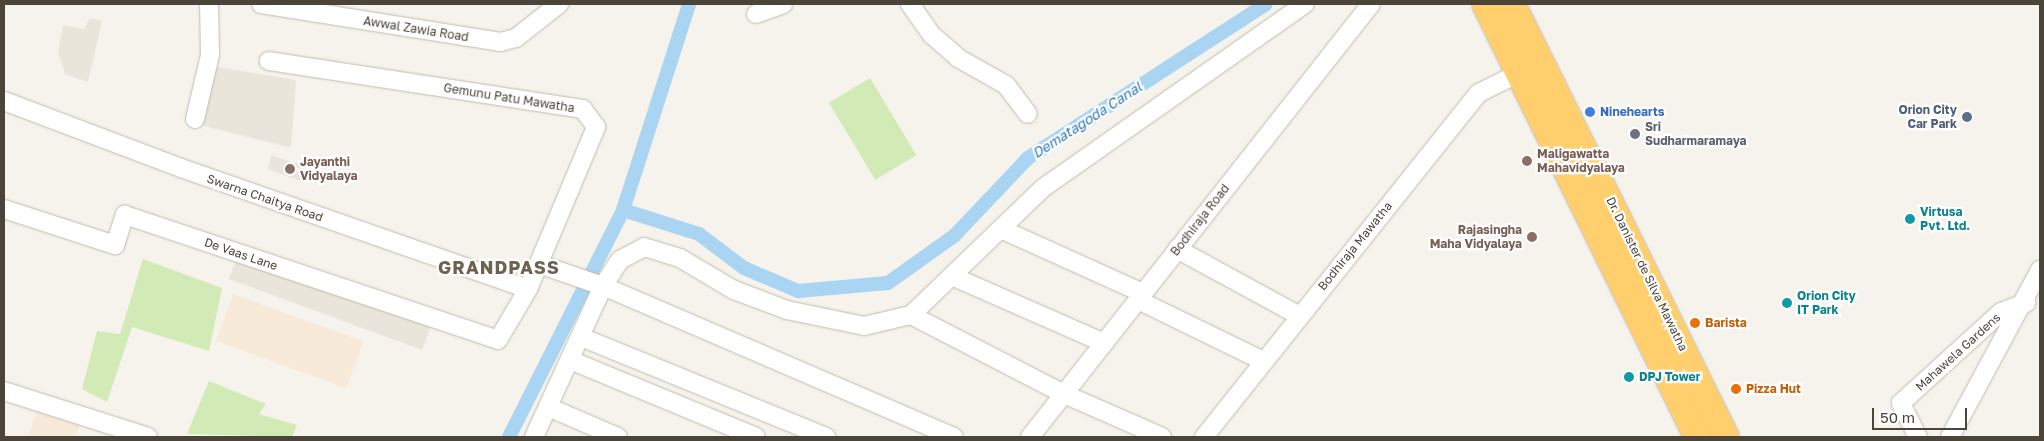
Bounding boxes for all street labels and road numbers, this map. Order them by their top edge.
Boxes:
street label: Awwal Zawia Road [362,14,470,44]
street label: Gemunu Patu Mawatha [442,81,576,115]
street label: Swarna Chaitya Road [205,171,325,225]
street label: Bodhiraja Road [1168,181,1232,259]
street label: Dr. Danister de Silva Mawatha [1603,195,1691,353]
street label: Bodhiraja Mawatha [1315,199,1395,293]
street label: De Vaas Lane [202,235,280,273]
street label: Mahawela Gardens [1913,310,2003,394]

